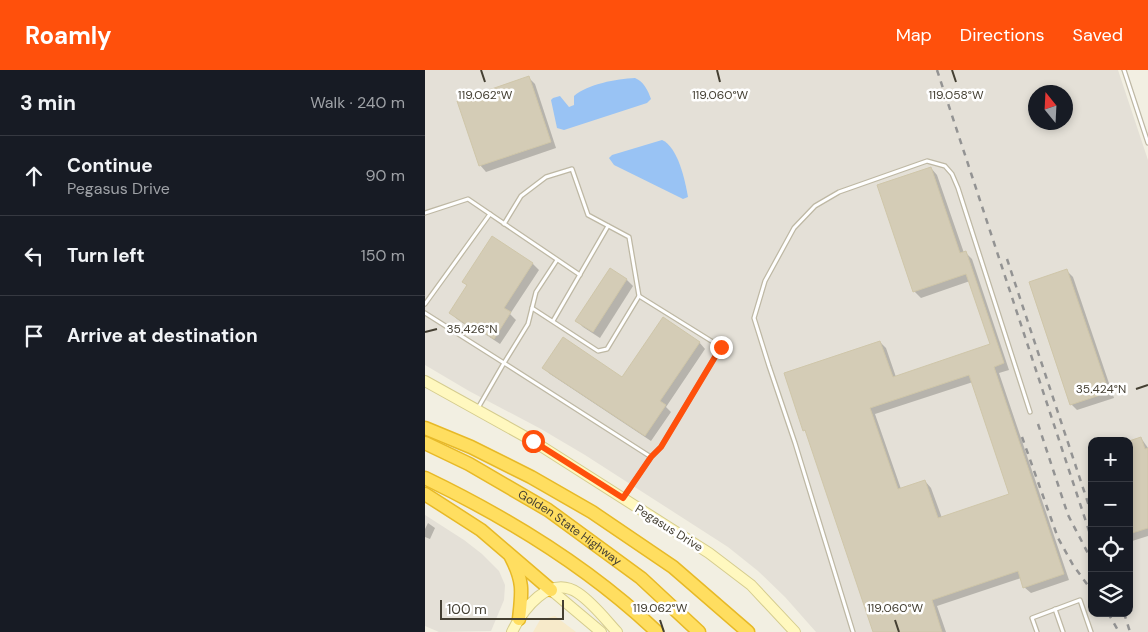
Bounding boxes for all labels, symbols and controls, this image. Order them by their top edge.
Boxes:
text: Roamly [25,20,112,51]
text: Map [896,23,932,47]
text: Directions [960,23,1045,47]
text: Saved [1073,23,1123,47]
north arrow [1028,85,1073,130]
text: 119.062°W [458,87,513,103]
text: 119.060°W [692,87,749,103]
text: 119.058°W [928,87,984,103]
text: 3 min [20,89,76,117]
text: Walk · 240 m [310,92,405,113]
text: Continue [67,153,153,178]
icon: ahead [20,162,48,190]
text: 90 m [365,165,405,186]
text: Pegasus Drive [67,178,170,199]
icon: left [20,242,48,270]
text: Turn left [67,243,145,268]
text: 150 m [361,245,405,266]
text: 35.426°N [447,321,497,337]
icon: arrive [20,322,48,350]
text: Arrive at destination [67,323,258,348]
route end [710,336,733,359]
text: 35.424°N [1076,381,1126,397]
route start [522,430,545,453]
map controls [1088,437,1133,617]
button: + [1088,437,1133,482]
button: − [1088,482,1133,527]
street label: Golden State Highway [515,486,625,569]
street label: Pegasus Drive [632,501,706,555]
button: locate [1088,527,1133,572]
button: layers [1088,572,1133,617]
scale bar [440,597,564,620]
text: 100 m [447,600,487,618]
text: 119.062°W [633,600,688,616]
text: 119.060°W [867,600,924,616]

